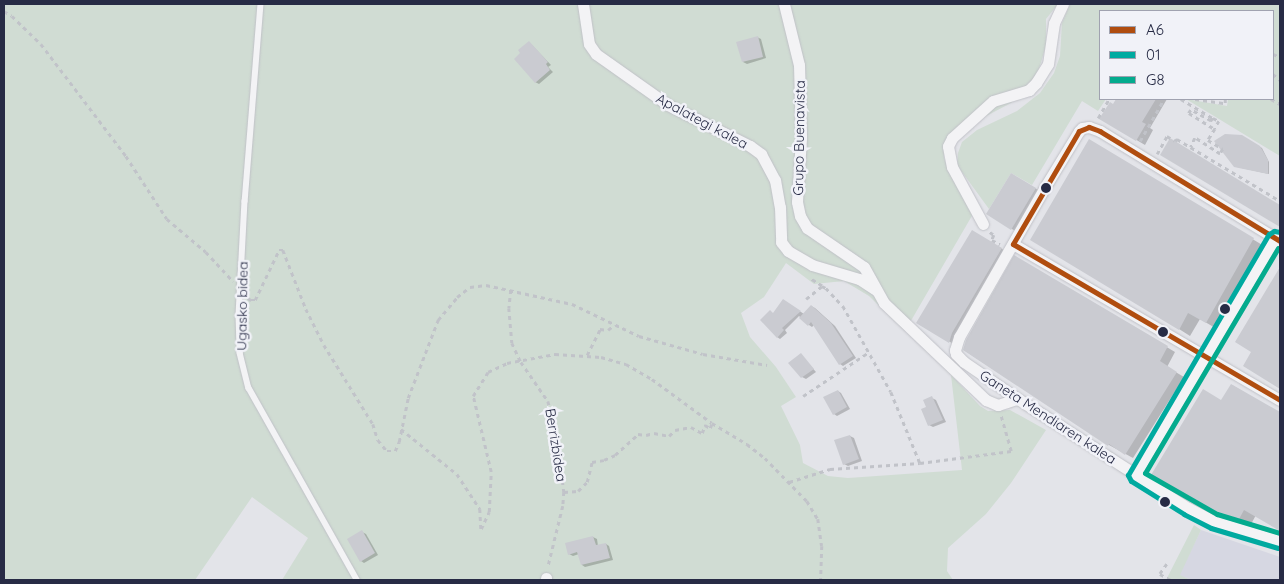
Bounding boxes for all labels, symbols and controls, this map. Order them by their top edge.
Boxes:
legend [1099,10,1274,100]
text: A6 [1146,20,1164,39]
text: 01 [1146,45,1160,64]
text: G8 [1146,70,1165,89]
street label: Grupo Buenavista [790,80,808,196]
street label: Apalategi kalea [653,90,751,152]
unlabelled marker [1041,183,1051,193]
street label: Ugasko bidea [233,261,251,351]
unlabelled marker [1220,304,1230,314]
unlabelled marker [1158,327,1168,337]
street label: Ganeta Mendiaren kalea [977,367,1119,467]
street label: Berrizbidea [542,407,570,483]
unlabelled marker [1160,497,1170,507]

